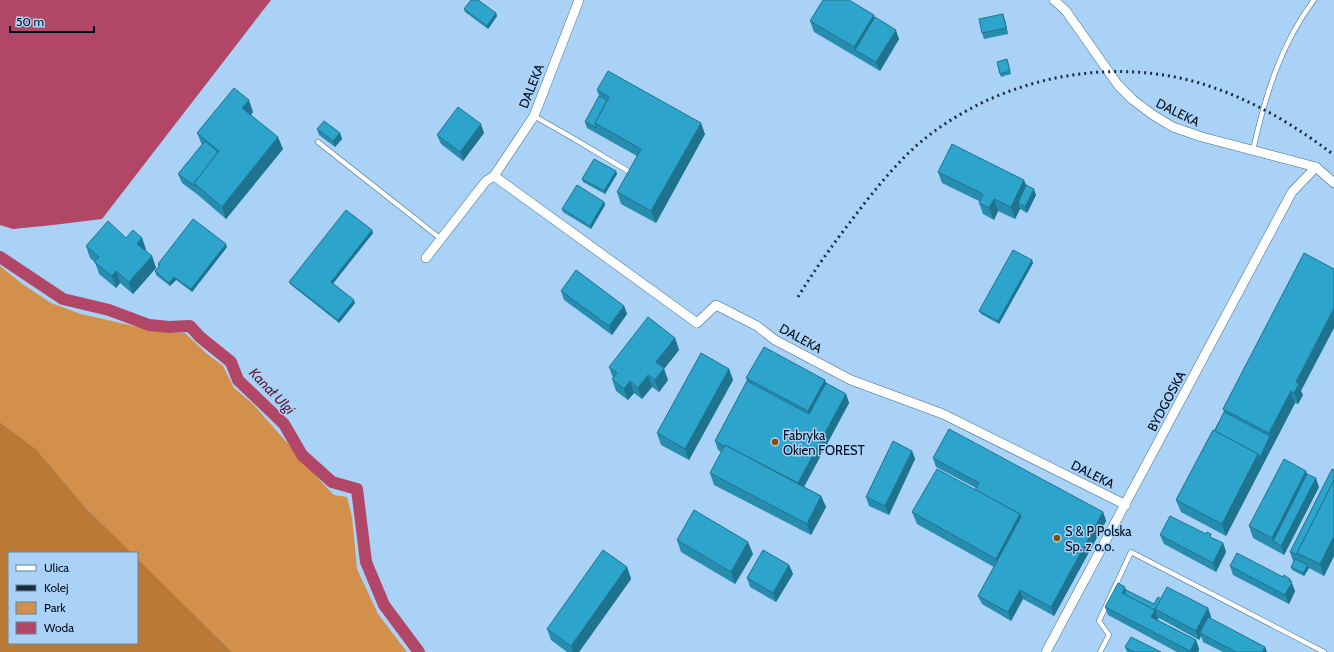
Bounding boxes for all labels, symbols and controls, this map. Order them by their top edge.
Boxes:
scale bar [10,8,94,34]
text: 50 m [16,14,44,29]
street label: DALEKA [515,61,547,111]
street label: DALEKA [1154,95,1202,129]
street label: DALEKA [777,320,825,356]
water label: Kanał Ulgi [245,364,299,419]
street label: BYDGOSKA [1143,368,1189,434]
place label: Fabryka Okien FOREST [783,427,865,458]
marker: Fabryka Okien FOREST [770,437,780,447]
street label: DALEKA [1069,456,1117,492]
place label: S & P Polska Sp. z o.o. [1065,523,1132,554]
marker: S & P Polska Sp. z o.o. [1052,533,1062,543]
legend [8,552,138,644]
text: Ulica [44,560,69,575]
text: Kolej [44,580,68,595]
text: Park [44,600,66,615]
text: Woda [44,620,74,635]

